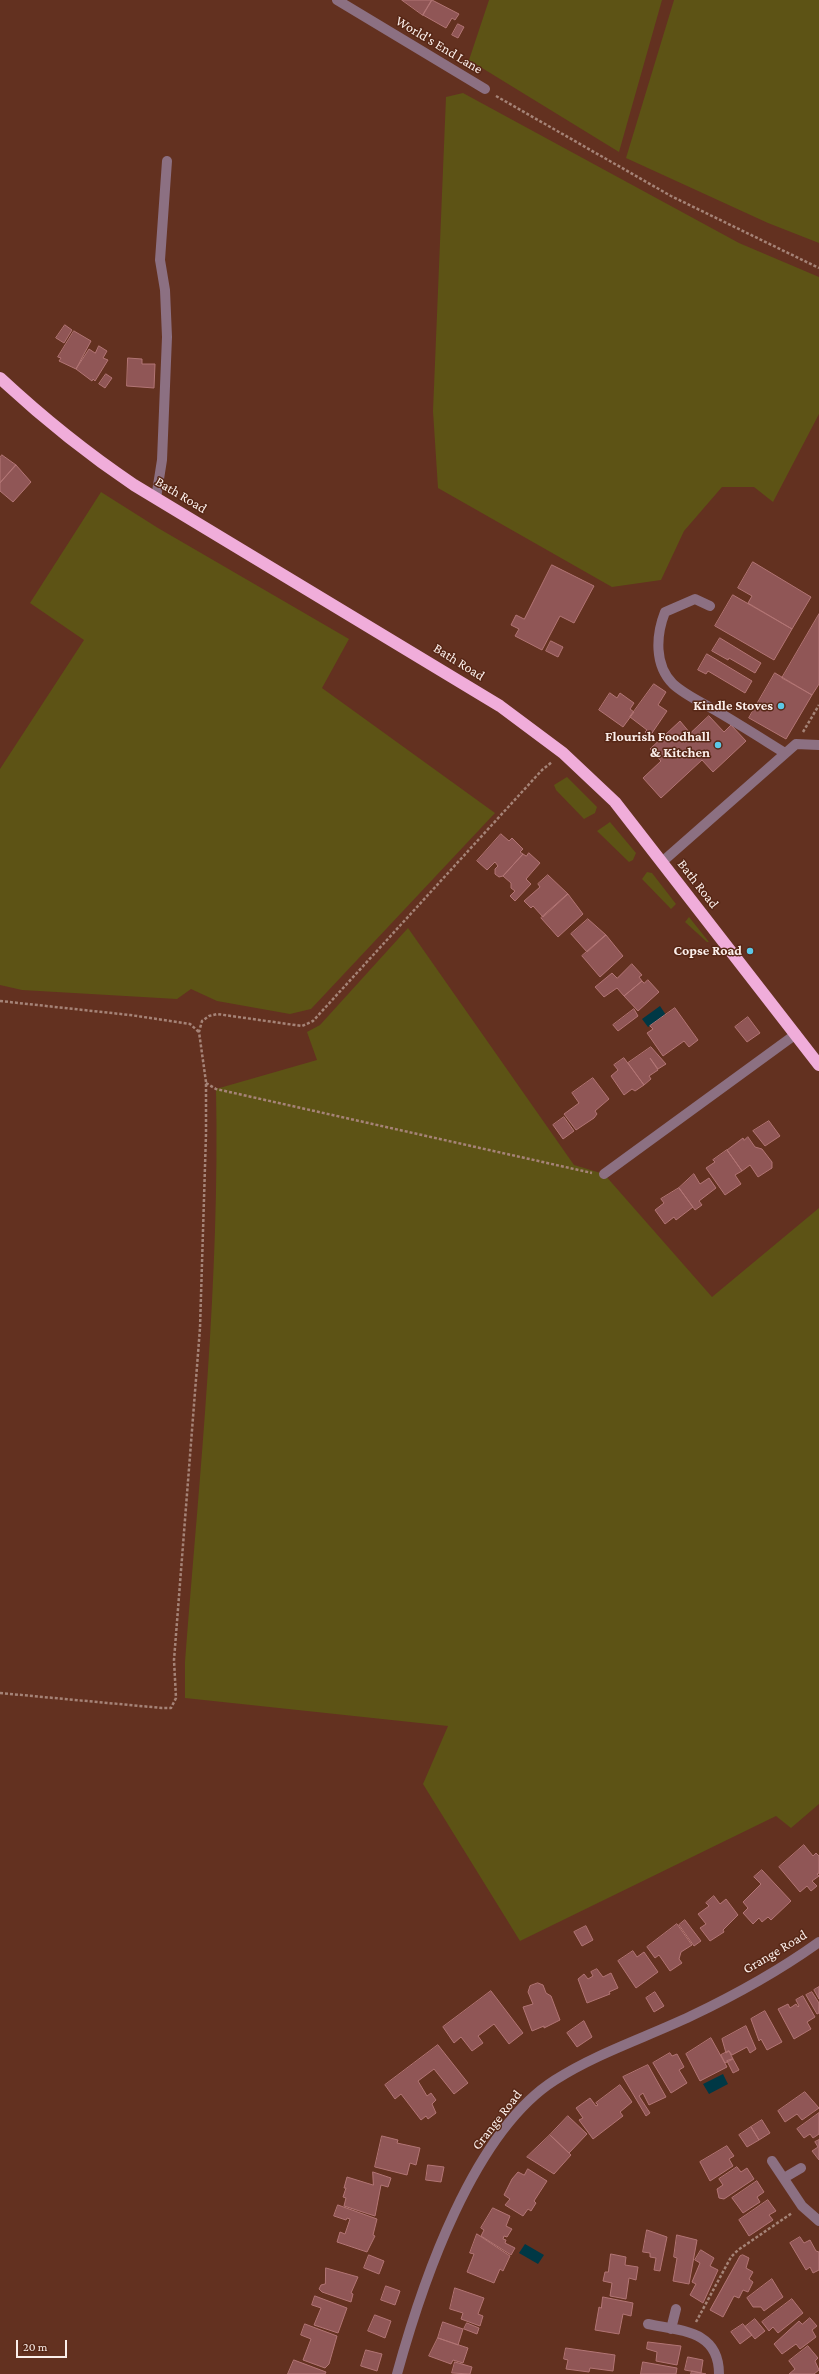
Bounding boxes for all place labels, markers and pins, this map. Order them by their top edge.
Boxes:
place label: Kindle Stoves [693,698,773,714]
marker: Kindle Stoves [776,701,786,711]
place label: Flourish Foodhall & Kitchen [605,729,710,762]
marker: Flourish Foodhall & Kitchen [713,740,723,750]
place label: Copse Road [674,943,742,959]
marker: Copse Road [745,946,755,956]

